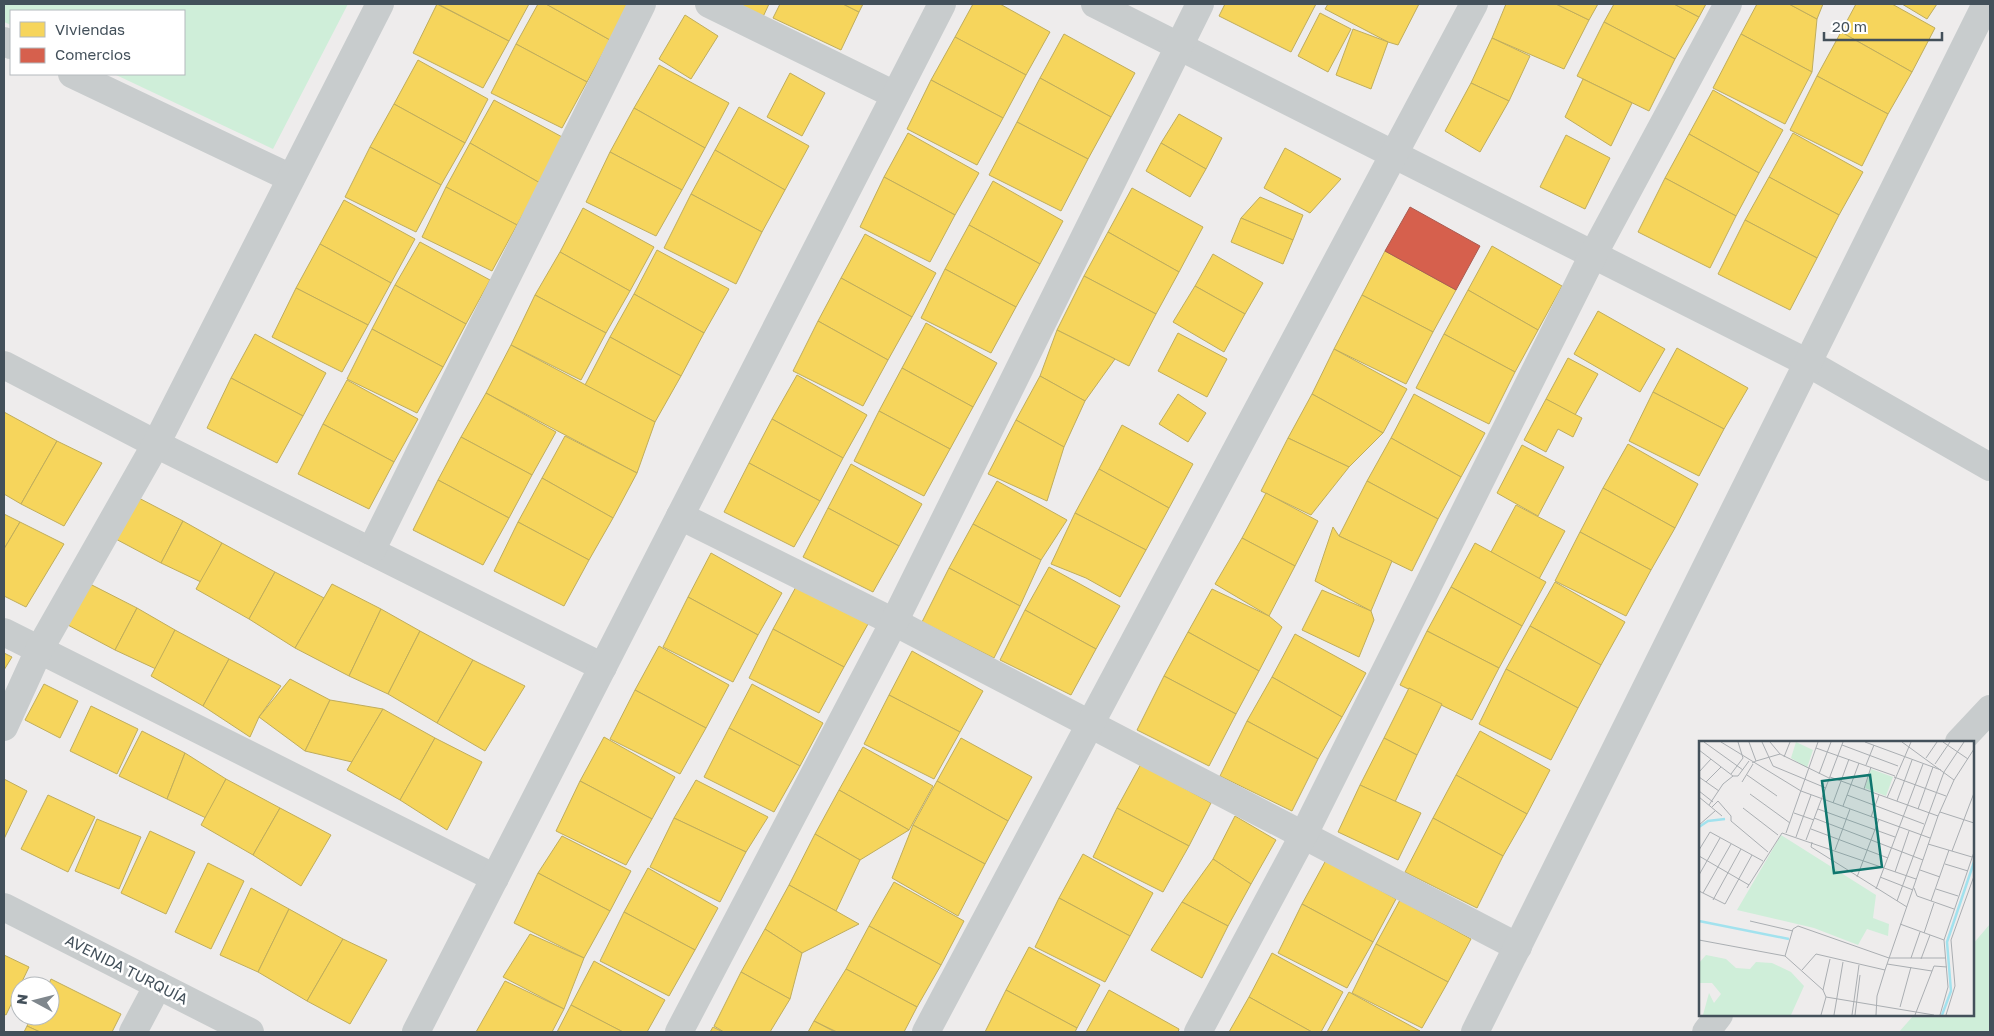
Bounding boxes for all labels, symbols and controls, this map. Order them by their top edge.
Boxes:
legend [10,10,185,75]
scale bar [1824,10,1942,42]
text: 20 m [1832,17,1867,35]
text: Viviendas [55,20,125,38]
text: Comercios [55,45,131,63]
inset map [1699,741,1974,1016]
street label: AVENIDA TURQUÍA [63,930,191,1008]
north arrow [10,976,60,1026]
text: N [13,993,31,1006]

